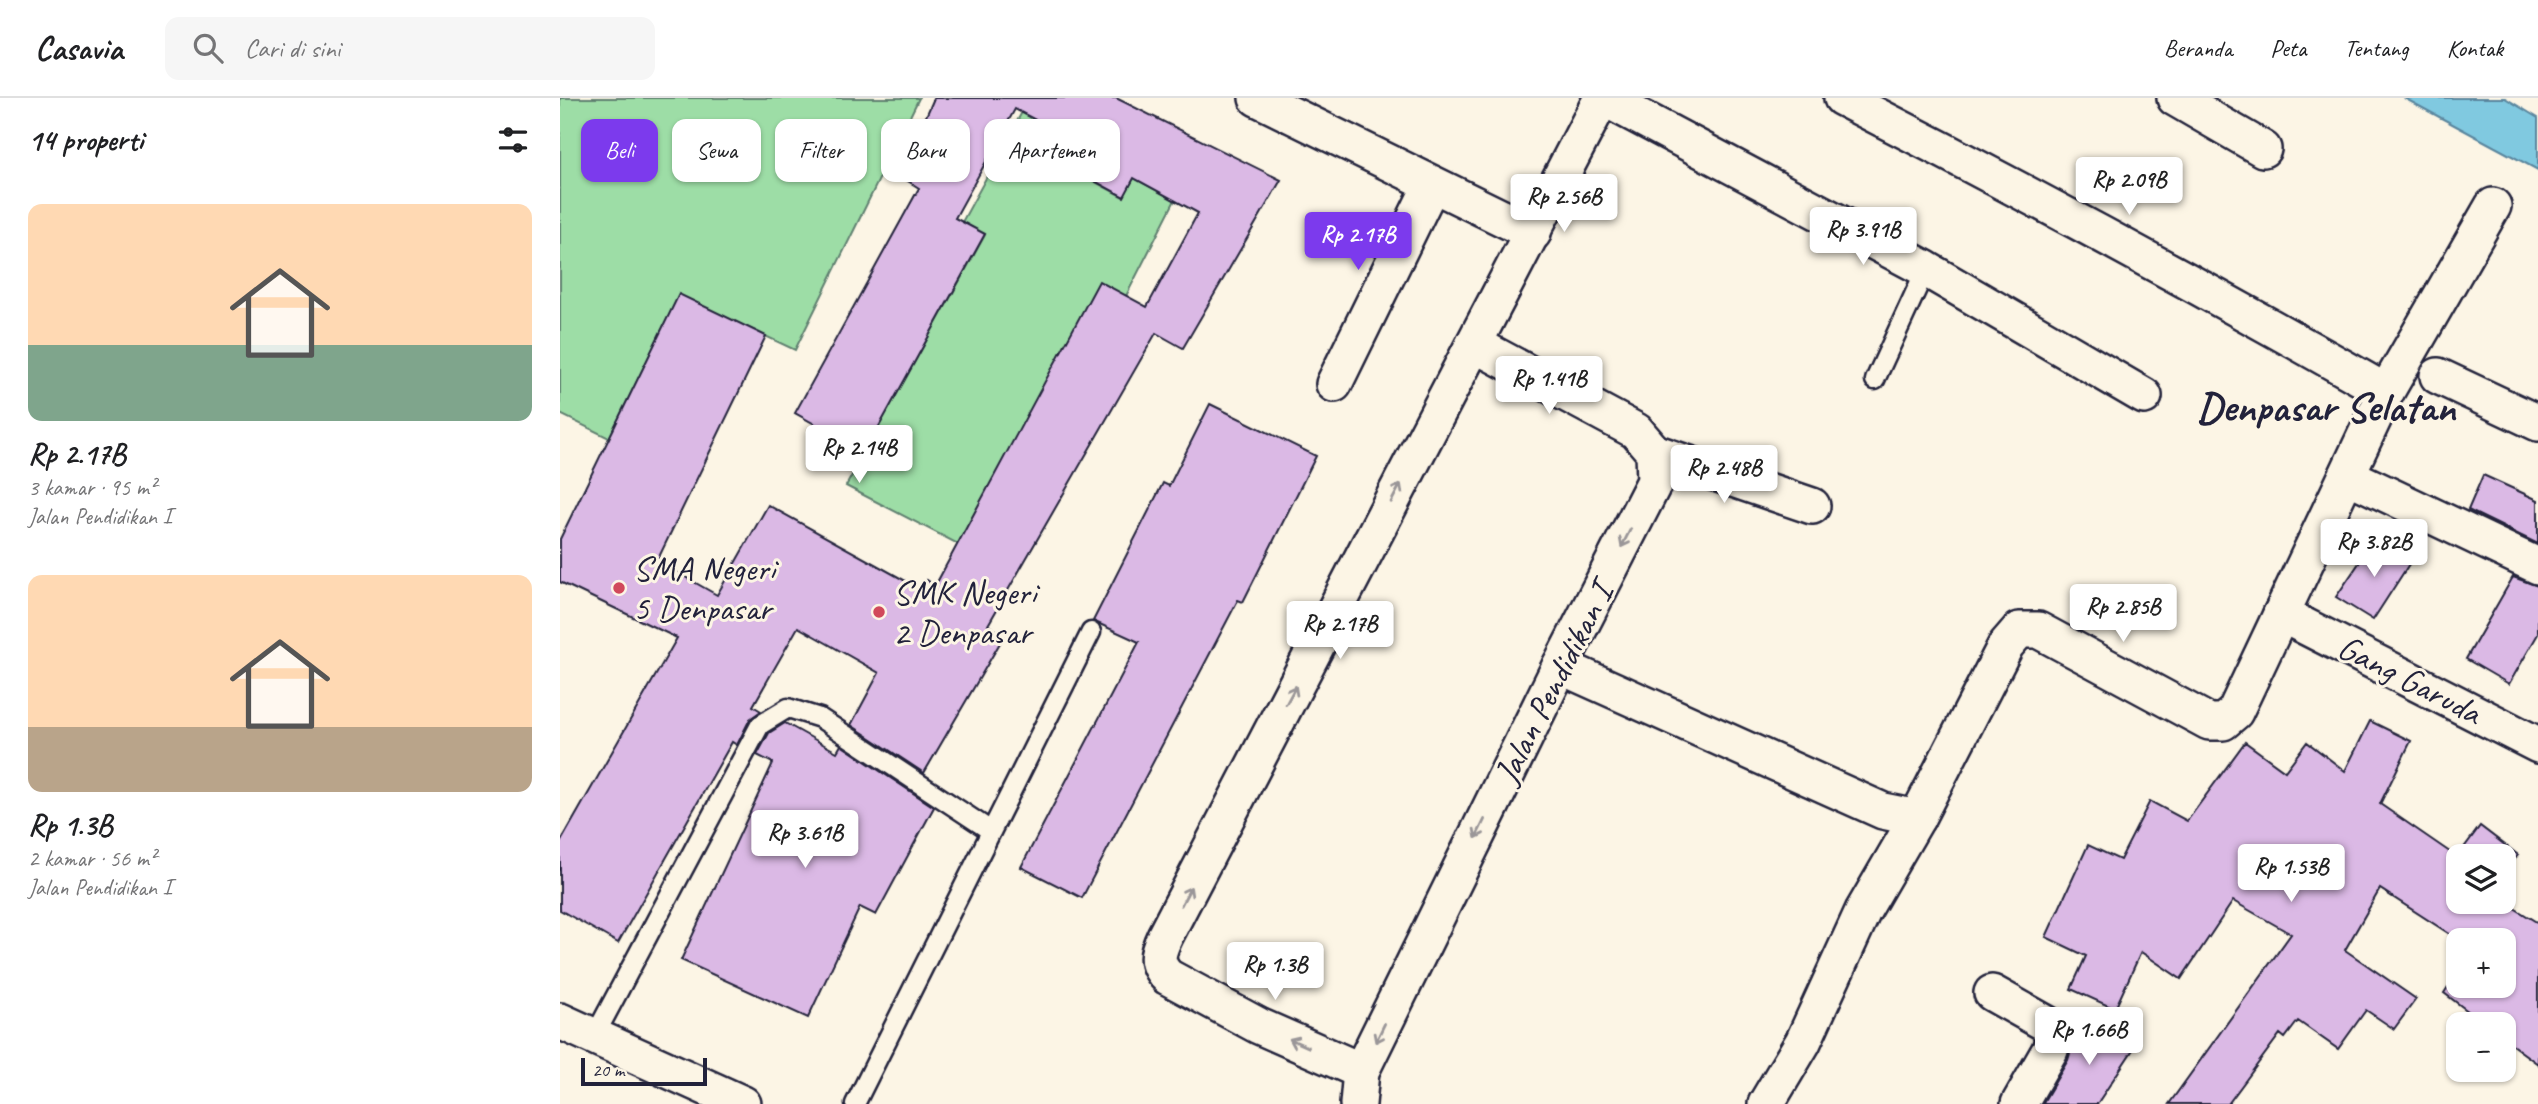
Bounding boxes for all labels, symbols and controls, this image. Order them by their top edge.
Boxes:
search box [165,17,655,80]
text: Casavia [35,27,123,69]
icon: search [189,29,227,67]
text: Cari di sini [245,32,340,65]
text: Beranda [2164,33,2232,63]
text: Peta [2270,33,2306,63]
text: Tentang [2344,33,2409,63]
text: Kontak [2447,33,2503,63]
chip: Beli [581,119,658,182]
chip: Sewa [672,119,761,182]
chip: Filter [775,119,867,182]
chip: Baru [881,119,970,182]
chip: Apartemen [984,119,1120,182]
text: 14 properti [28,121,143,159]
icon: filters [494,121,532,159]
pin: Rp 2.09B [2057,158,2201,217]
text: Rp 2.09B [2092,165,2166,194]
pin: Rp 2.56B [1492,174,1636,234]
text: Rp 2.56B [1527,182,1601,211]
pin: Rp 3.91B [1791,208,1935,267]
pin: Rp 2.17B [1286,212,1430,272]
text: Rp 3.91B [1826,215,1900,244]
text: Rp 2.17B [1321,220,1395,249]
icon: home [217,250,343,376]
pin: Rp 1.41B [1477,356,1621,416]
text: Rp 1.41B [1512,364,1586,393]
district label: Denpasar Selatan [2197,381,2457,434]
pin: Rp 2.14B [787,426,931,485]
text: Rp 2.14B [822,433,896,462]
text: Rp 2.17B [28,435,126,473]
pin: Rp 2.48B [1652,446,1796,505]
text: Rp 2.48B [1687,453,1761,482]
text: 3 kamar · 95 m² [28,473,156,502]
one-way arrow [1390,483,1403,504]
text: Jalan Pendidikan I [28,502,172,531]
pin: Rp 3.82B [2302,519,2446,579]
one-way arrow [1618,527,1632,548]
text: Rp 3.82B [2337,527,2411,556]
place label: SMA Negeri 5 Denpasar [633,546,779,631]
street label: Jalan Pendidikan I [1483,568,1627,793]
place label: SMK Negeri 2 Denpasar [893,570,1041,655]
marker: SMA Negeri 5 Denpasar [611,580,627,596]
pin: Rp 2.85B [2051,584,2195,644]
text: Rp 2.85B [2086,592,2160,621]
pin: Rp 2.17B [1268,602,1412,661]
marker: SMK Negeri 2 Denpasar [871,604,887,620]
text: Rp 2.17B [1303,609,1377,638]
icon: home [217,621,343,747]
street label: Gang Garuda [2330,624,2491,736]
one-way arrow [1284,685,1298,705]
text: Rp 1.3B [28,806,112,844]
pin: Rp 3.61B [733,810,877,870]
text: Rp 3.61B [767,818,843,847]
one-way arrow [1472,818,1486,839]
text: 2 kamar · 56 m² [28,844,156,873]
pin: Rp 1.53B [2219,844,2363,904]
map controls [2446,844,2516,1082]
button: layers [2446,844,2516,914]
text: Rp 1.53B [2254,852,2328,881]
text: Jalan Pendidikan I [28,873,172,902]
one-way arrow [1179,886,1193,907]
button: + [2446,928,2516,998]
pin: Rp 1.3B [1210,942,1340,1002]
text: Rp 1.3B [1243,950,1307,979]
pin: Rp 1.66B [2017,1007,2161,1067]
button: − [2446,1012,2516,1082]
text: Rp 1.66B [2051,1015,2127,1044]
one-way arrow [1372,1022,1386,1043]
one-way arrow [1289,1036,1310,1049]
scale bar [581,1055,707,1087]
text: 20 m [592,1058,624,1082]

